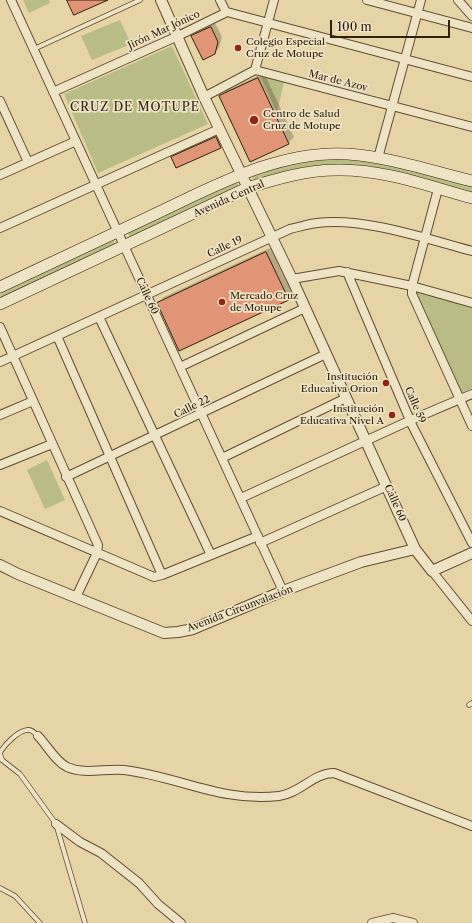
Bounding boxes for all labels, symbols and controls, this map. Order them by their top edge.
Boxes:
street label: Jirón Mar Jónico [126,8,202,52]
scale bar [332,12,452,38]
text: 100 m [337,19,372,34]
place label: Colegio Especial Cruz de Motupe [246,36,325,60]
marker: Colegio Especial Cruz de Motupe [233,43,243,53]
street label: Mar de Azov [307,68,369,94]
district label: CRUZ DE MOTUPE [70,101,200,115]
place label: Centro de Salud Cruz de Motupe [263,108,341,132]
marker: Centro de Salud Cruz de Motupe [248,114,260,126]
street label: Avenida Central [192,178,266,220]
street label: Calle 19 [206,234,244,260]
street label: Calle 60 [133,276,161,316]
place label: Mercado Cruz de Motupe [230,290,298,314]
marker: Mercado Cruz de Motupe [217,297,227,307]
place label: Institución Educativa Orion [301,371,378,394]
marker: Institución Educativa Orion [381,378,391,388]
street label: Calle 59 [402,385,428,425]
street label: Calle 22 [172,393,212,421]
place label: Institución Educativa Nivel A [300,403,384,426]
marker: Institución Educativa Nivel A [387,410,397,420]
street label: Calle 60 [382,483,408,523]
street label: Avenida Circunvalación [185,583,295,635]

